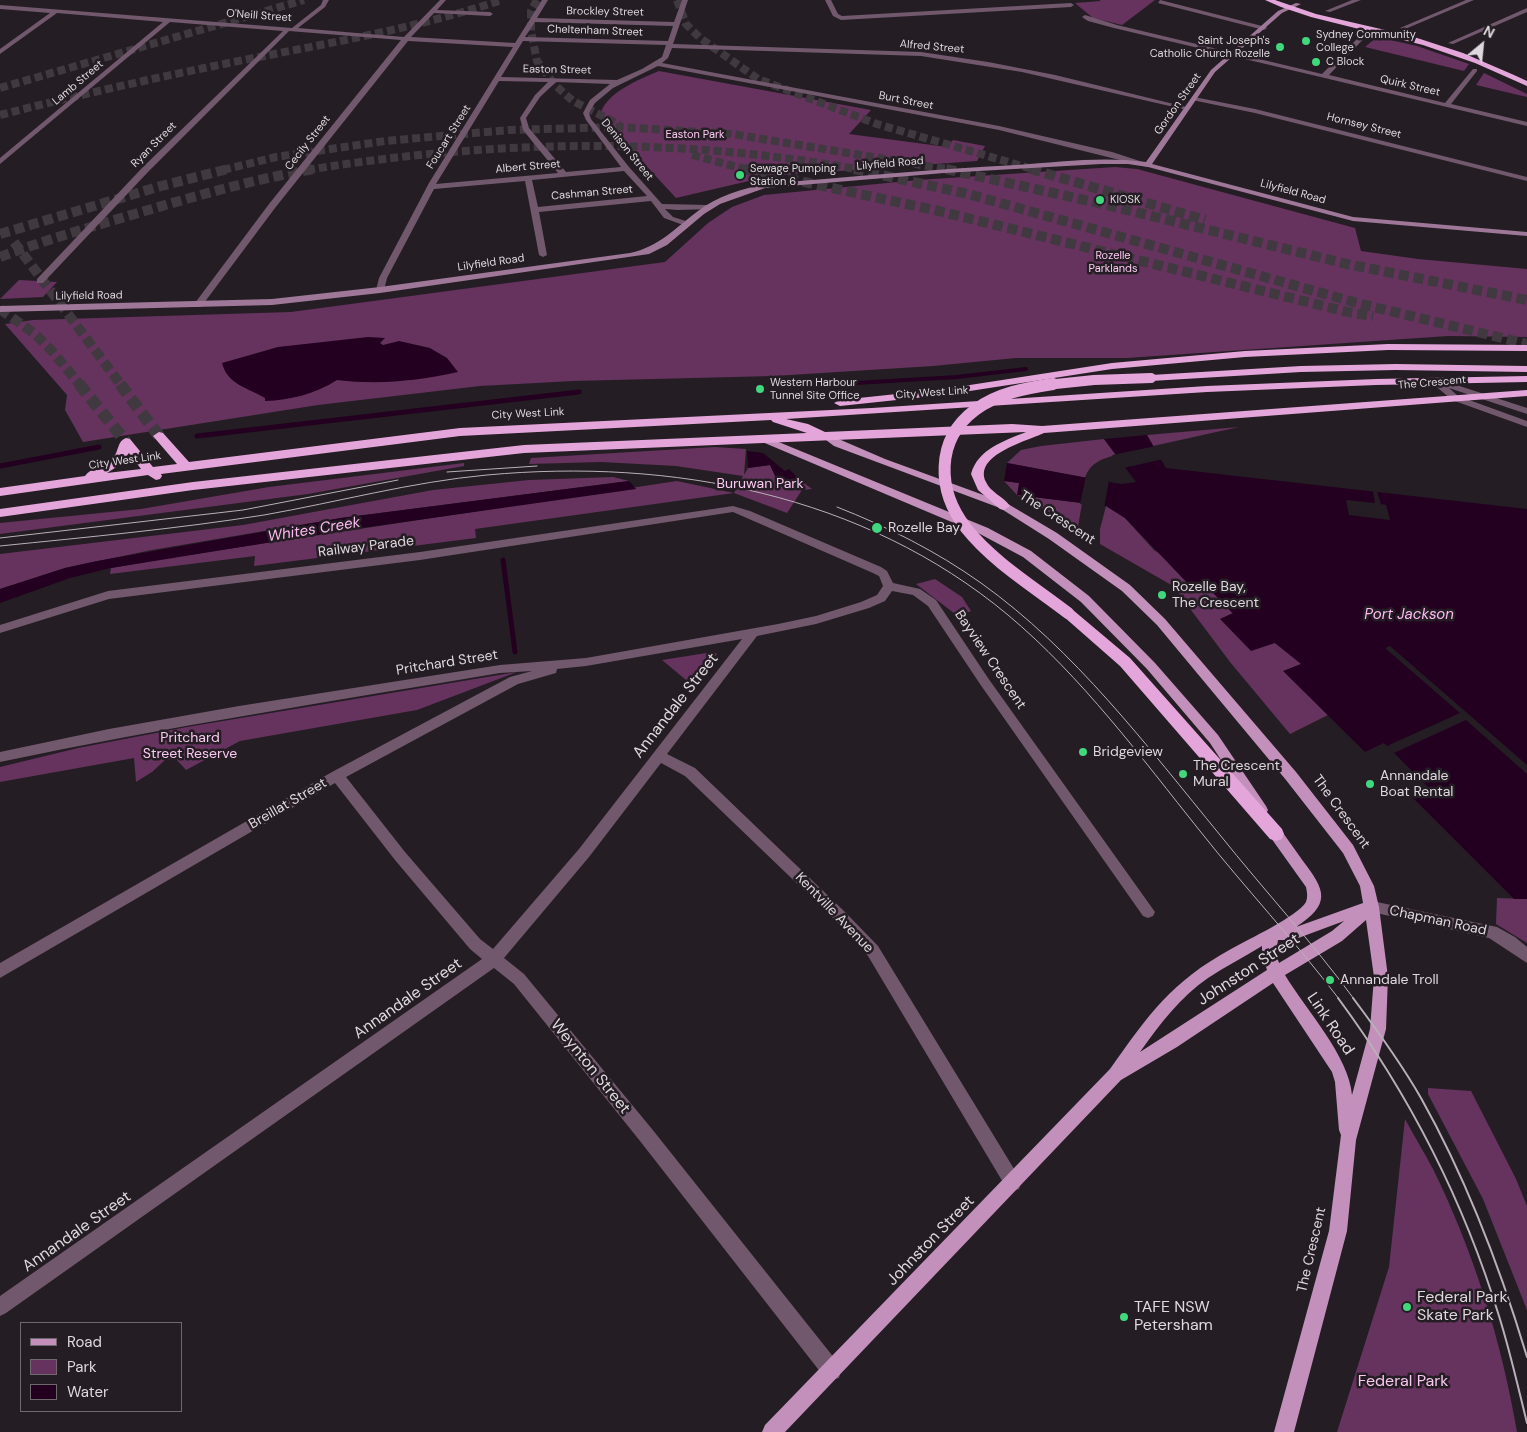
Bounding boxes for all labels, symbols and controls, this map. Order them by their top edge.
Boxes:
street label: Brockley Street [566,5,644,19]
street label: O'Neill Street [226,7,292,25]
north arrow [1457,20,1507,70]
text: N [1480,21,1498,42]
street label: Cheltenham Street [547,23,643,39]
place label: Sydney Community College [1316,28,1416,54]
place label: Saint Joseph's Catholic Church Rozelle [1150,34,1270,60]
marker: Sydney Community College [1300,35,1312,47]
street label: Alfred Street [899,38,965,56]
marker: Saint Joseph's Catholic Church Rozelle [1274,41,1286,53]
place label: C Block [1326,55,1364,69]
marker: C Block [1310,56,1322,68]
street label: Lamb Street [50,58,106,108]
street label: Easton Street [523,63,591,77]
street label: Gordon Street [1152,70,1204,138]
street label: Quirk Street [1379,73,1441,99]
street label: Burt Street [878,89,934,113]
street label: Foucart Street [424,102,474,172]
street label: Hornsey Street [1325,110,1403,142]
street label: Cecily Street [283,113,333,173]
street label: Denison Street [598,117,656,183]
street label: Ryan Street [129,120,179,170]
park label: Easton Park [665,128,725,142]
street label: Lilyfield Road [856,154,924,174]
street label: Albert Street [495,158,561,176]
place label: Sewage Pumping Station 6 [750,162,836,188]
marker: Sewage Pumping Station 6 [734,169,746,181]
street label: Lilyfield Road [1259,177,1327,207]
street label: Cashman Street [551,183,633,203]
place label: KIOSK [1110,193,1140,207]
marker: KIOSK [1094,194,1106,206]
park label: Rozelle Parklands [1089,249,1137,275]
street label: Lilyfield Road [457,252,525,274]
street label: Lilyfield Road [55,289,123,303]
street label: The Crescent [1397,373,1467,393]
place label: Western Harbour Tunnel Site Office [770,376,860,402]
marker: Western Harbour Tunnel Site Office [754,383,766,395]
street label: City West Link [895,384,969,402]
street label: City West Link [491,405,565,423]
street label: City West Link [88,449,162,473]
park label: Buruwan Park [716,476,804,492]
street label: The Crescent [1016,487,1098,549]
water label: Whites Creek [266,514,362,546]
place label: Rozelle Bay [888,520,960,536]
marker: Rozelle Bay [870,521,884,535]
street label: Railway Parade [317,533,415,561]
place label: Rozelle Bay, The Crescent [1172,579,1259,612]
marker: Rozelle Bay, The Crescent [1156,589,1168,601]
water label: Port Jackson [1364,606,1454,624]
street label: Bayview Crescent [951,607,1029,713]
street label: Pritchard Street [395,647,499,679]
street label: Annandale Street [629,650,723,762]
park label: Pritchard Street Reserve [143,730,237,762]
place label: Bridgeview [1093,744,1163,760]
marker: Bridgeview [1077,746,1089,758]
place label: The Crescent Mural [1193,758,1280,790]
marker: The Crescent Mural [1177,768,1189,780]
place label: Annandale Boat Rental [1380,768,1453,800]
street label: The Crescent [1309,772,1373,852]
street label: Breillat Street [246,775,330,833]
marker: Annandale Boat Rental [1364,778,1376,790]
street label: Kentville Avenue [791,869,877,957]
street label: Chapman Road [1388,903,1488,939]
street label: Johnston Street [1194,930,1304,1010]
street label: Annandale Street [350,954,466,1044]
place label: Annandale Troll [1340,972,1439,988]
marker: Annandale Troll [1324,974,1336,986]
street label: Link Road [1302,989,1358,1059]
street label: Weynton Street [546,1016,634,1118]
street label: Annandale Street [19,1187,135,1277]
street label: Johnston Street [883,1192,979,1290]
street label: The Crescent [1294,1206,1330,1294]
place label: Federal Park Skate Park [1417,1288,1507,1326]
place label: TAFE NSW Petersham [1134,1298,1213,1336]
marker: Federal Park Skate Park [1401,1301,1413,1313]
marker: TAFE NSW Petersham [1118,1311,1130,1323]
legend [20,1322,182,1412]
text: Road [67,1332,102,1352]
text: Park [67,1357,97,1377]
park label: Federal Park [1358,1372,1448,1392]
text: Water [67,1382,108,1402]

